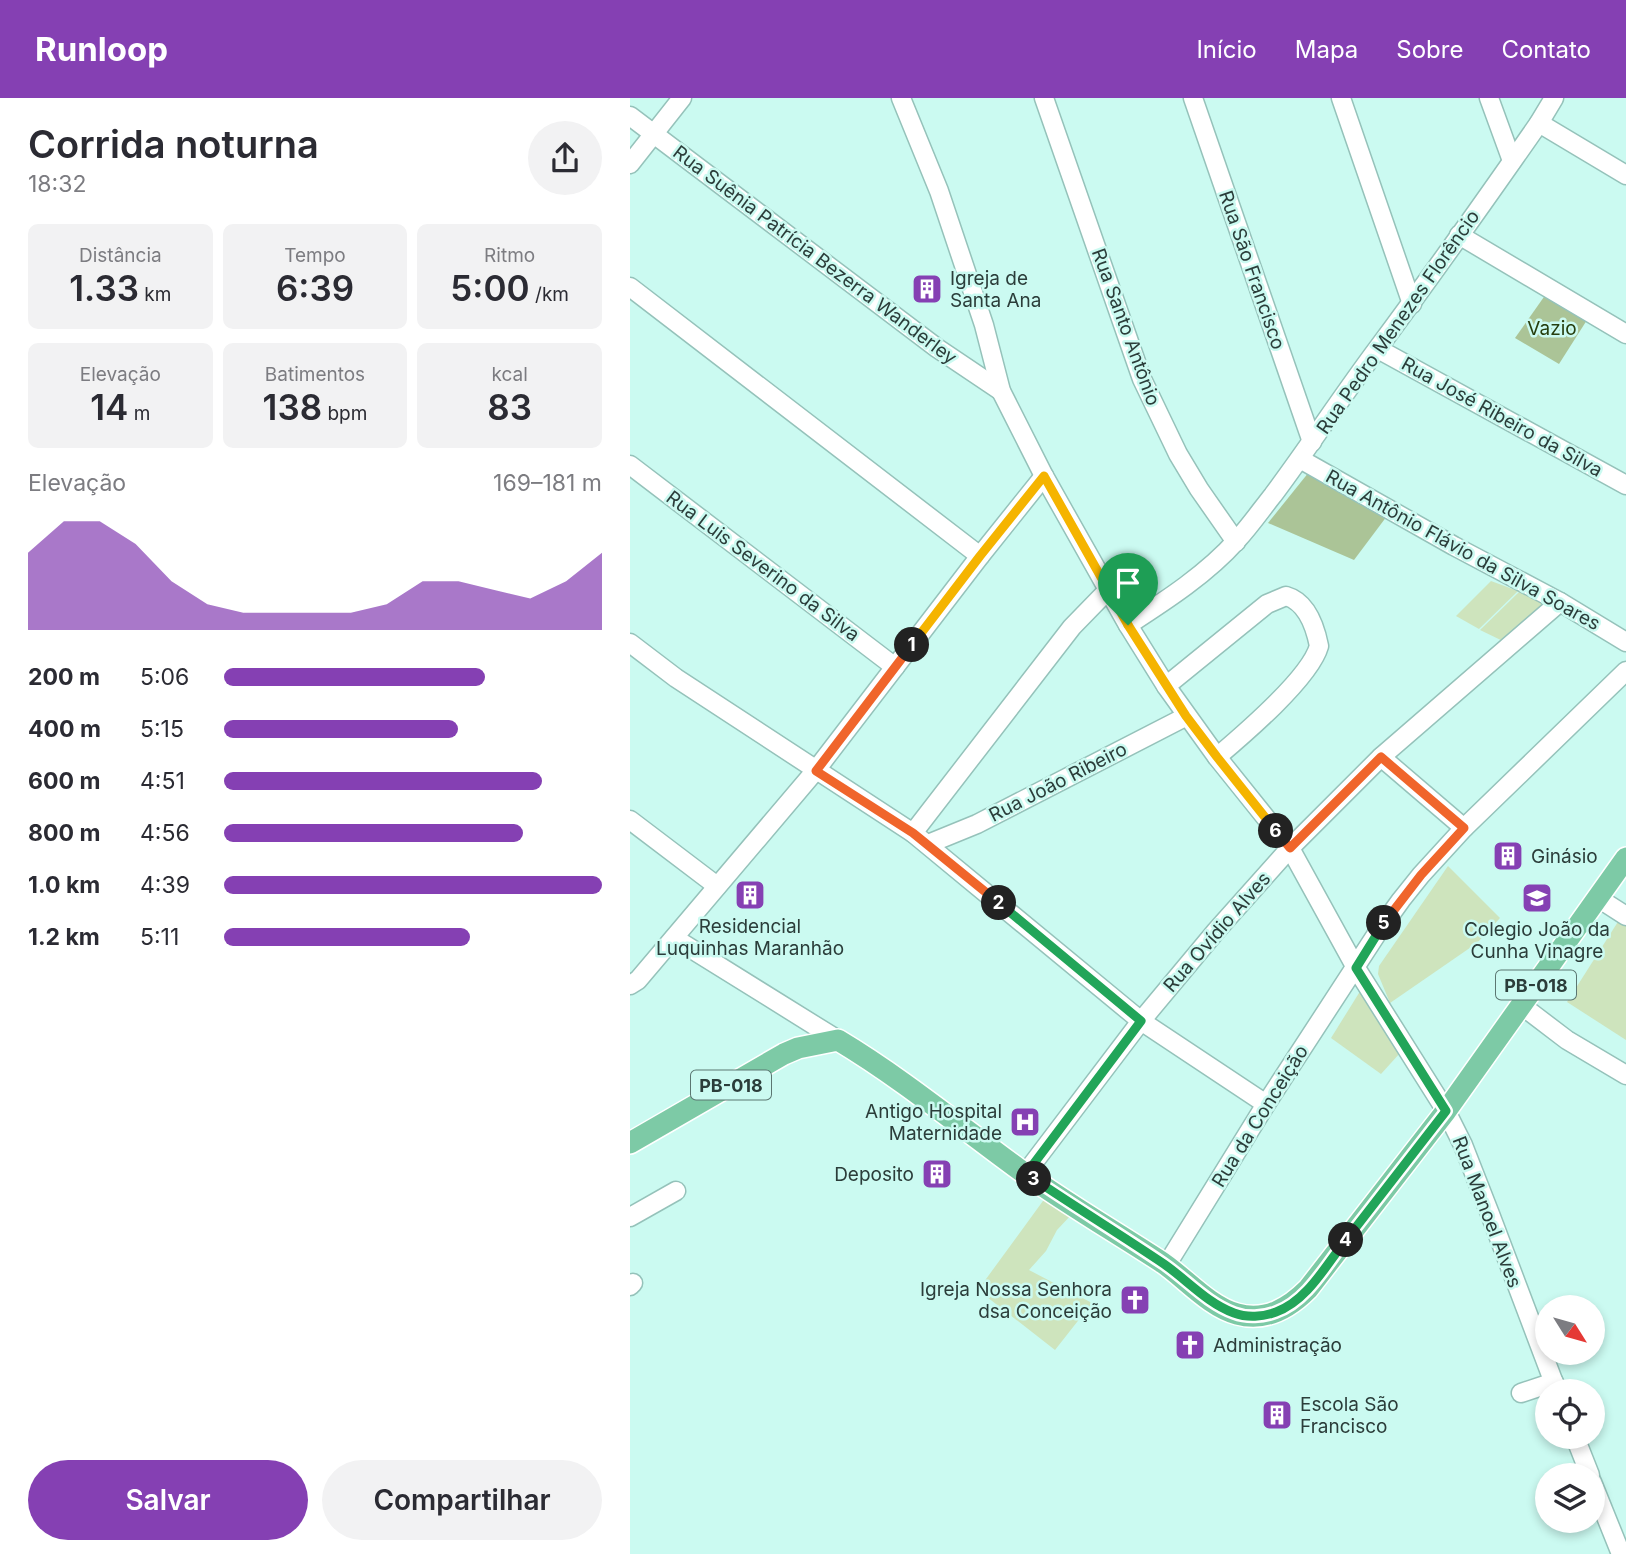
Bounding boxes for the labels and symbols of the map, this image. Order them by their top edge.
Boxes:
street label: Rua Suênia Patrícia Bezerra Wanderley [669,141,962,369]
street label: Rua São Francisco [1214,188,1290,352]
street label: Rua Pedro Menezes Florêncio [1312,206,1484,438]
street label: Rua Santo Antônio [1087,245,1165,409]
place label: Igreja de Santa Ana [950,267,1041,312]
building icon: Igreja de Santa Ana [910,272,944,306]
park label: Vazio [1527,317,1577,340]
street label: Rua José Ribeiro da Silva [1397,352,1607,482]
street label: Rua Antônio Flávio da Silva Soares [1322,465,1604,635]
street label: Rua Luis Severino da Silva [662,486,864,646]
pin [1098,553,1158,625]
pin: 1 [894,628,930,662]
street label: Rua João Ribeiro [985,737,1131,827]
pin: 6 [1258,814,1294,848]
building icon: Ginásio [1491,839,1525,873]
place label: Ginásio [1531,845,1598,868]
street label: Rua Ovídio Alves [1159,867,1275,997]
building icon: Residencial Luquinhas Maranhão [733,878,767,912]
school or university icon: Colegio João da Cunha Vinagre [1520,881,1554,915]
pin: 2 [982,886,1016,920]
pin: 5 [1366,906,1402,940]
place label: Residencial Luquinhas Maranhão [656,915,844,960]
place label: Colegio João da Cunha Vinagre [1464,918,1610,963]
road number: PB-018 [1496,970,1576,1000]
street label: Rua da Conceição [1207,1041,1313,1191]
road number: PB-018 [691,1070,771,1100]
place label: Antigo Hospital Maternidade [865,1100,1002,1145]
hospital icon: Antigo Hospital Maternidade [1008,1105,1042,1139]
street label: Rua Manoel Alves [1448,1133,1526,1291]
building icon: Deposito [920,1157,954,1191]
pin: 3 [1016,1162,1052,1196]
place label: Deposito [834,1163,914,1186]
pin: 4 [1328,1222,1364,1258]
place label: Igreja Nossa Senhora dsa Conceição [920,1278,1112,1323]
church icon: Igreja Nossa Senhora dsa Conceição [1118,1283,1152,1317]
north arrow [1535,1295,1605,1365]
church icon: Administração [1173,1328,1207,1362]
place label: Administração [1213,1334,1342,1357]
place label: Escola São Francisco [1300,1393,1399,1438]
building icon: Escola São Francisco [1260,1398,1294,1432]

